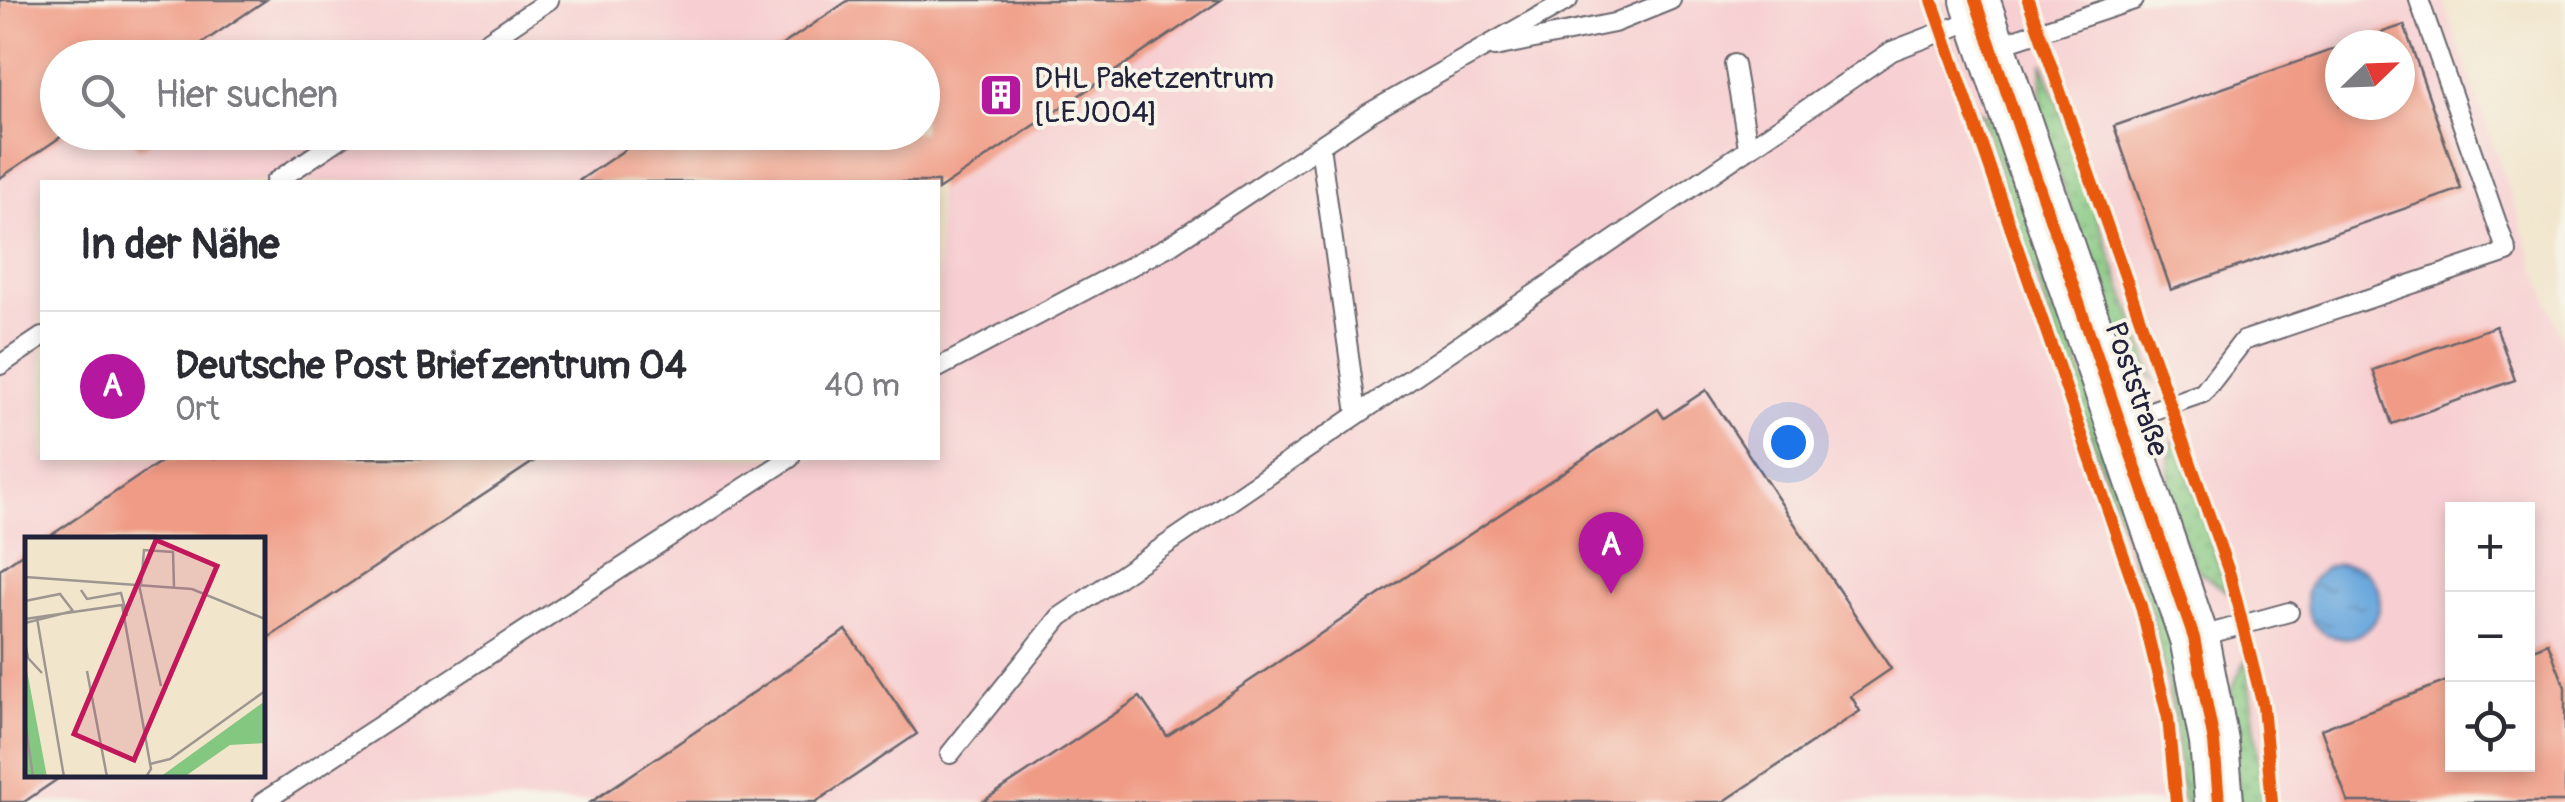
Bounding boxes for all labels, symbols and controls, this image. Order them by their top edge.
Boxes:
north arrow [2325,30,2415,120]
search box [40,40,940,150]
place label: DHL Paketzentrum [LEJ004] [1034,60,1274,131]
icon: search [75,68,130,123]
text: Hier suchen [155,71,338,119]
building icon: DHL Paketzentrum [LEJ004] [978,72,1024,118]
text: In der Nähe [80,219,279,271]
street label: Poststraße [2096,317,2177,461]
text: Deutsche Post Briefzentrum 04 [175,342,687,390]
text: A [102,366,123,406]
text: 40 m [824,366,900,406]
text: Ort [175,390,220,430]
your location [1763,417,1814,468]
map controls [2445,502,2535,772]
button: + [2445,502,2535,592]
pin: A [1578,512,1644,594]
inset map [25,537,265,777]
button: − [2445,592,2535,682]
button: locate [2445,682,2535,772]

